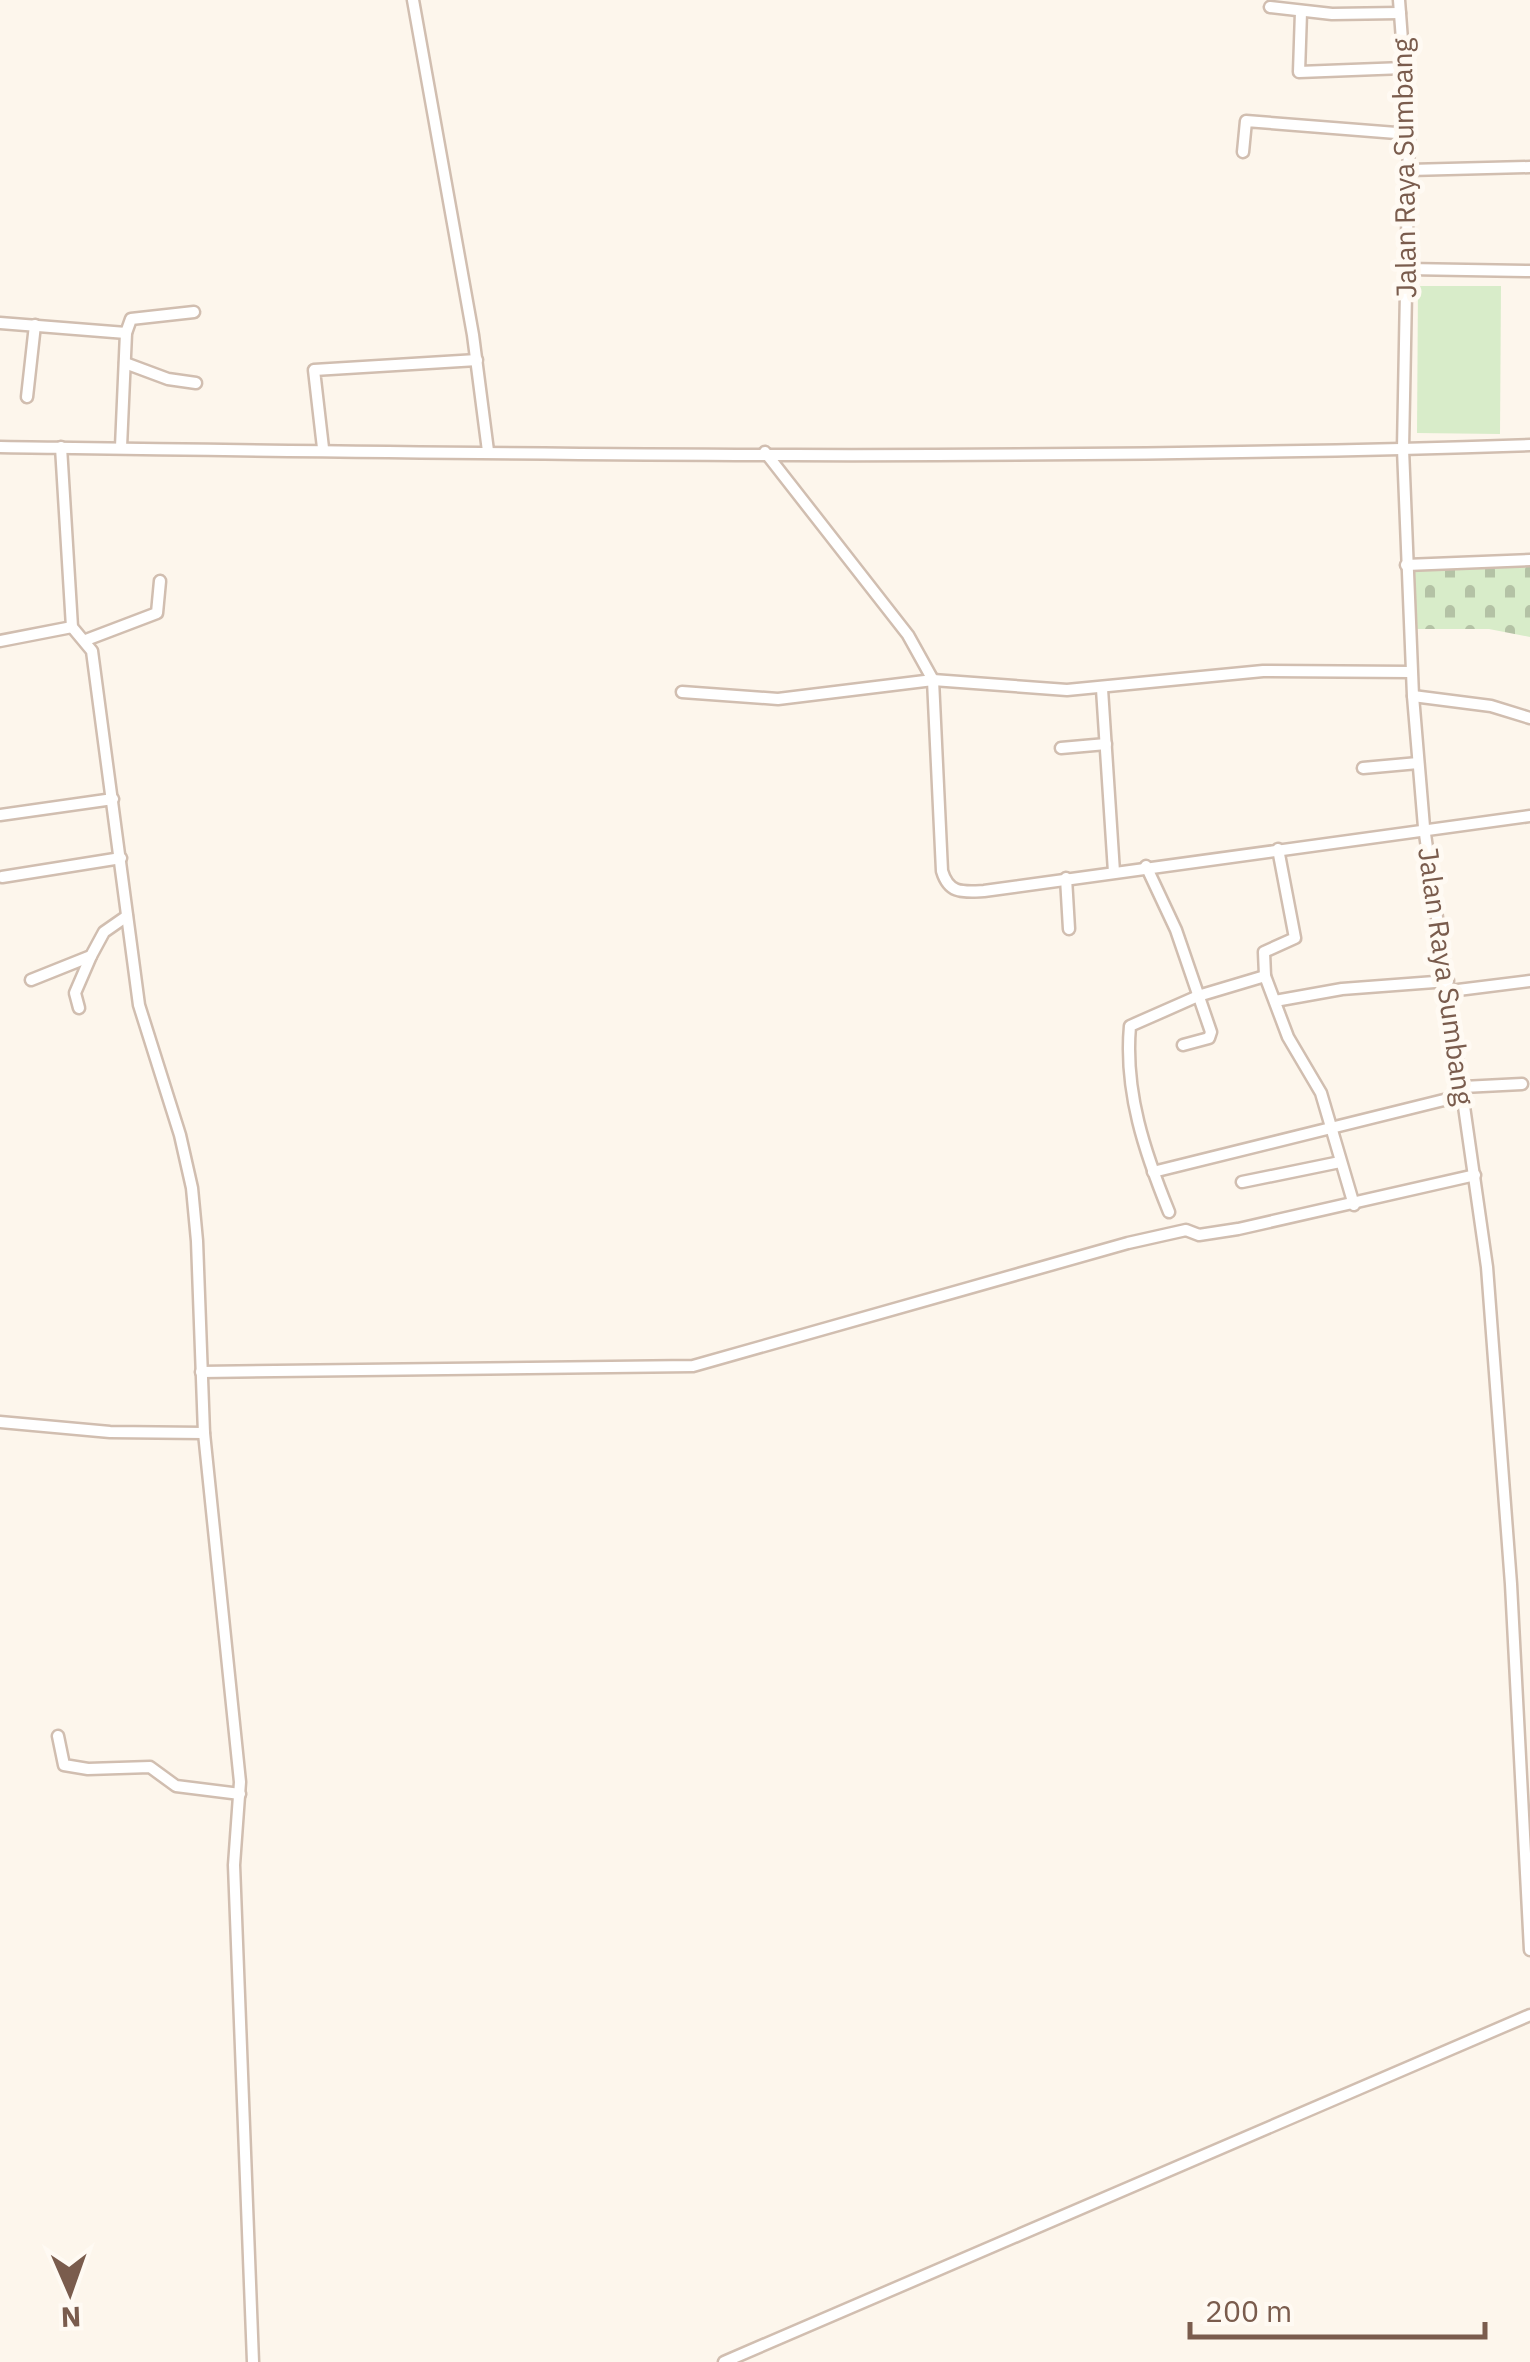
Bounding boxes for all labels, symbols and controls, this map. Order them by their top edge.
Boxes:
street label: Jalan Raya Sumbang [1383,37,1424,299]
street label: Jalan Raya Sumbang [1410,844,1483,1108]
north arrow [20,2242,120,2342]
scale bar [1190,2277,1485,2339]
text: 200 m [1205,2291,1292,2330]
text: N [60,2299,82,2336]

